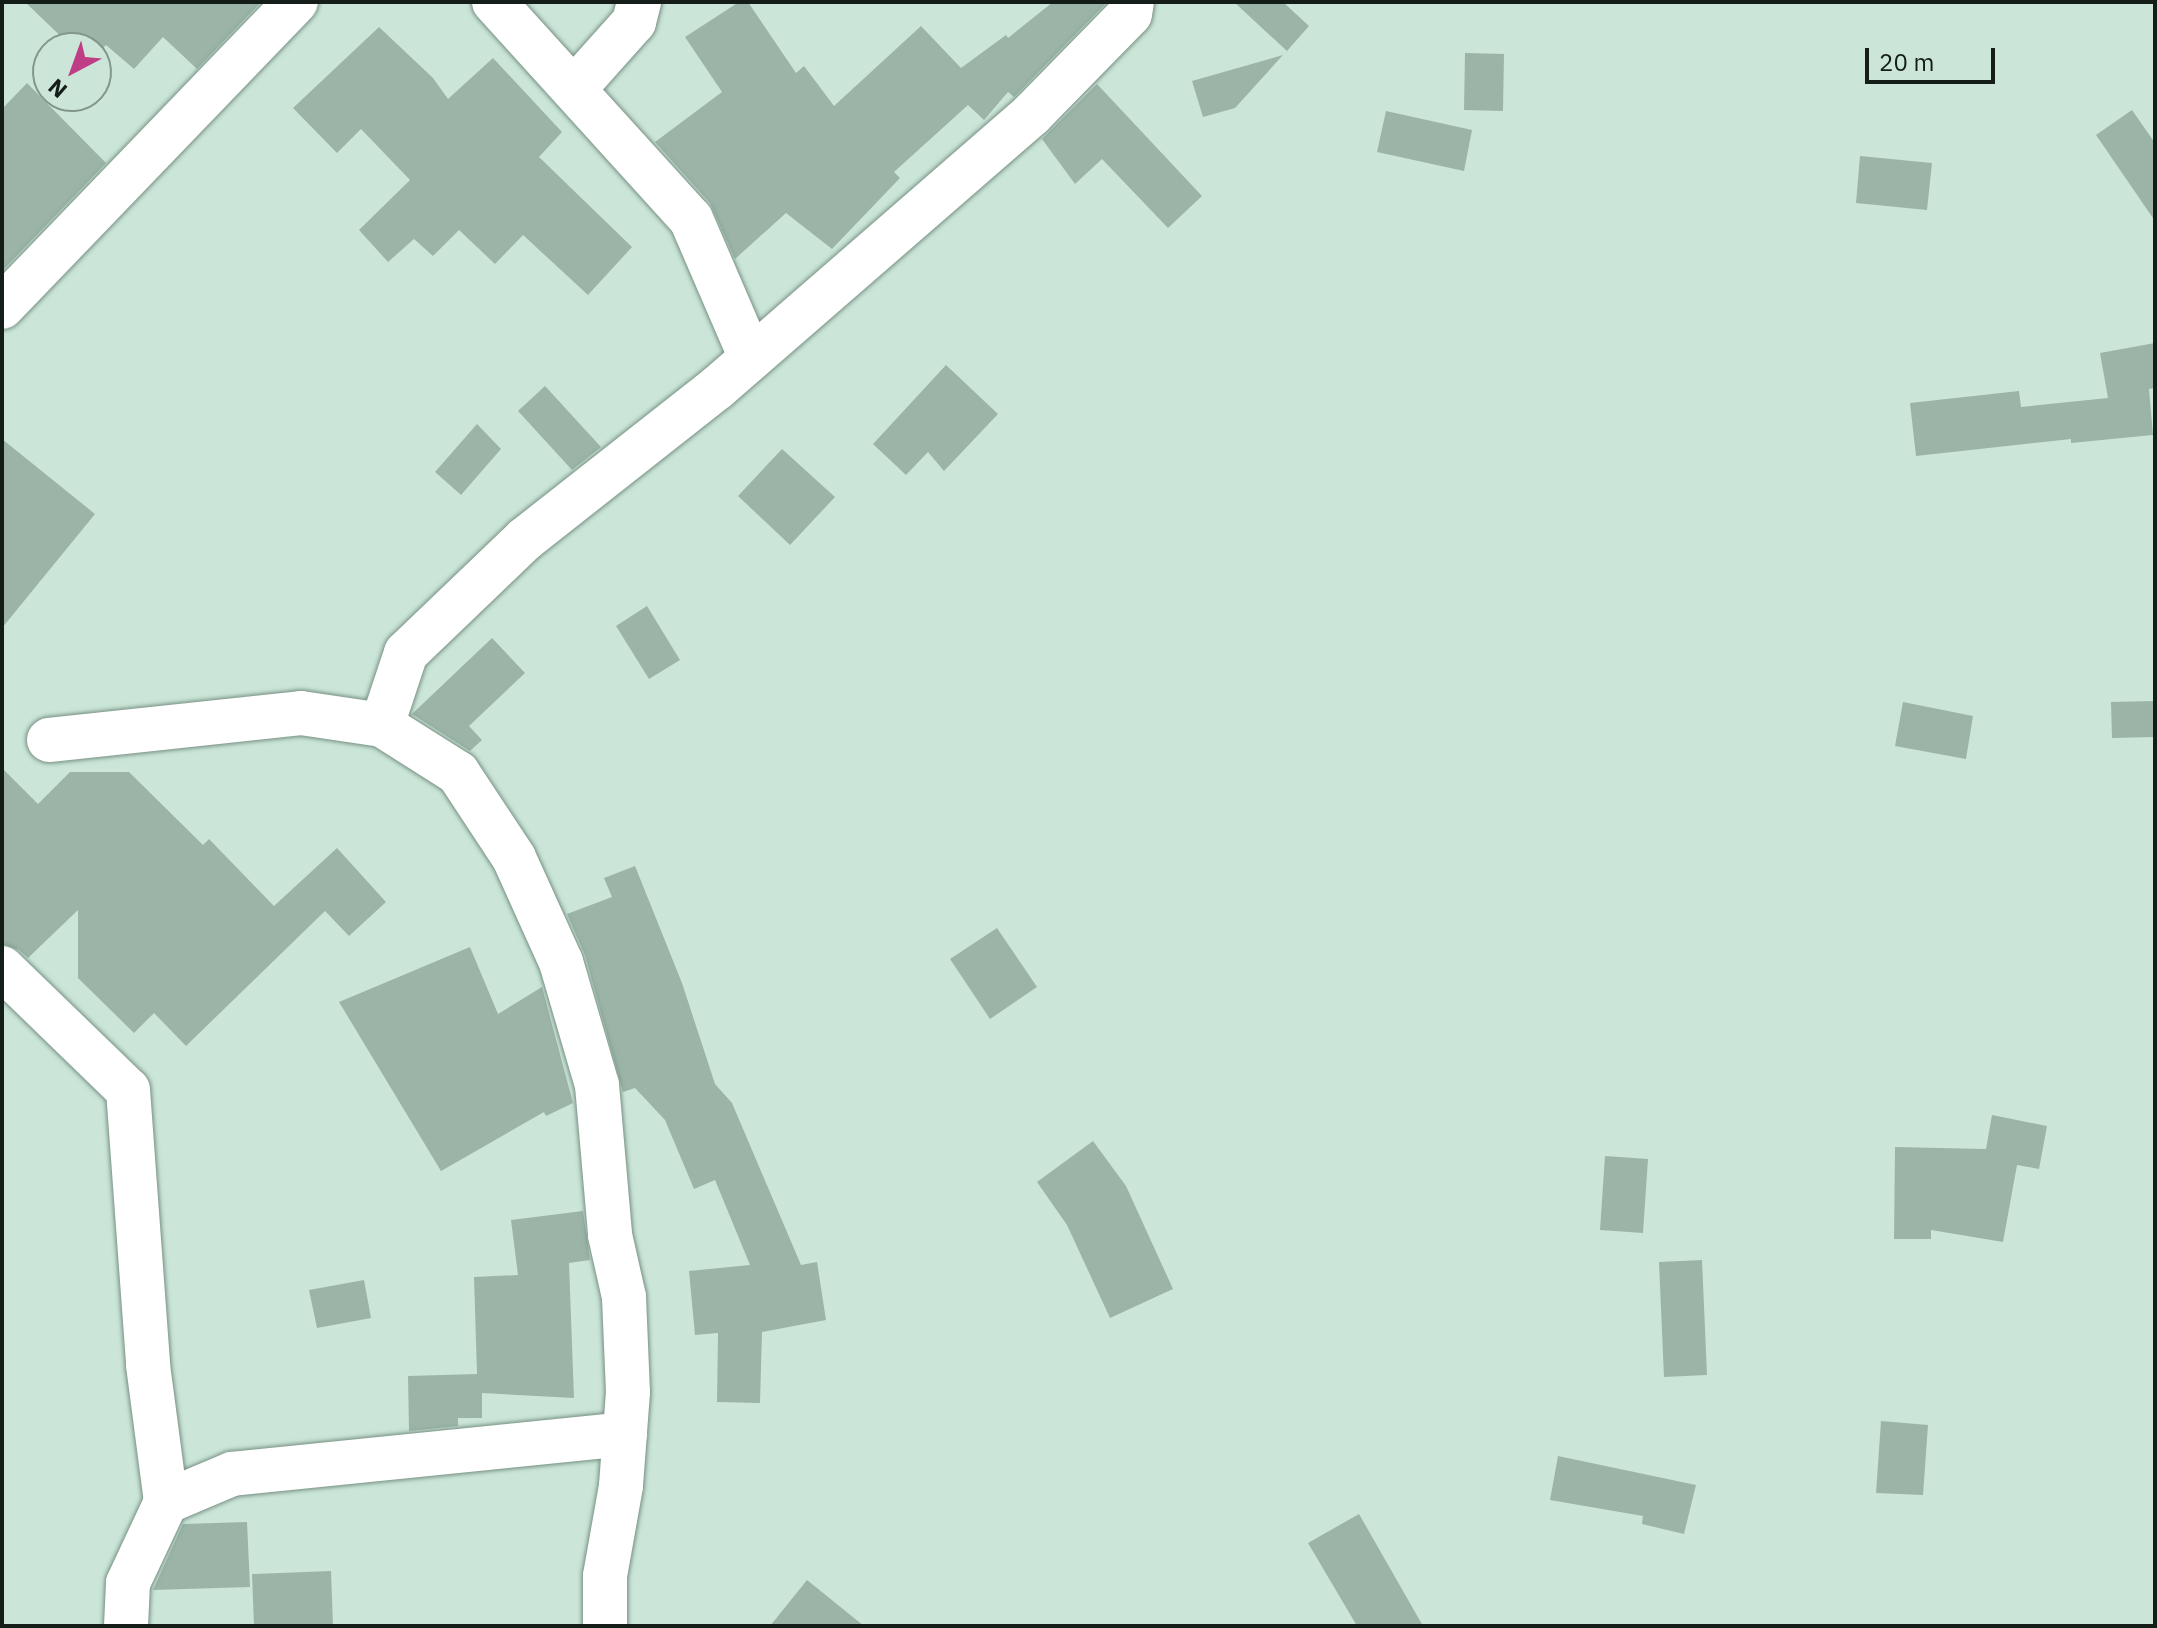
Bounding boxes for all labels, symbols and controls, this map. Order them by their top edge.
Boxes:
north arrow [32,32,112,112]
scale bar [1869,32,1999,82]
text: 20 m [1879,46,1934,78]
text: N [42,73,73,105]

